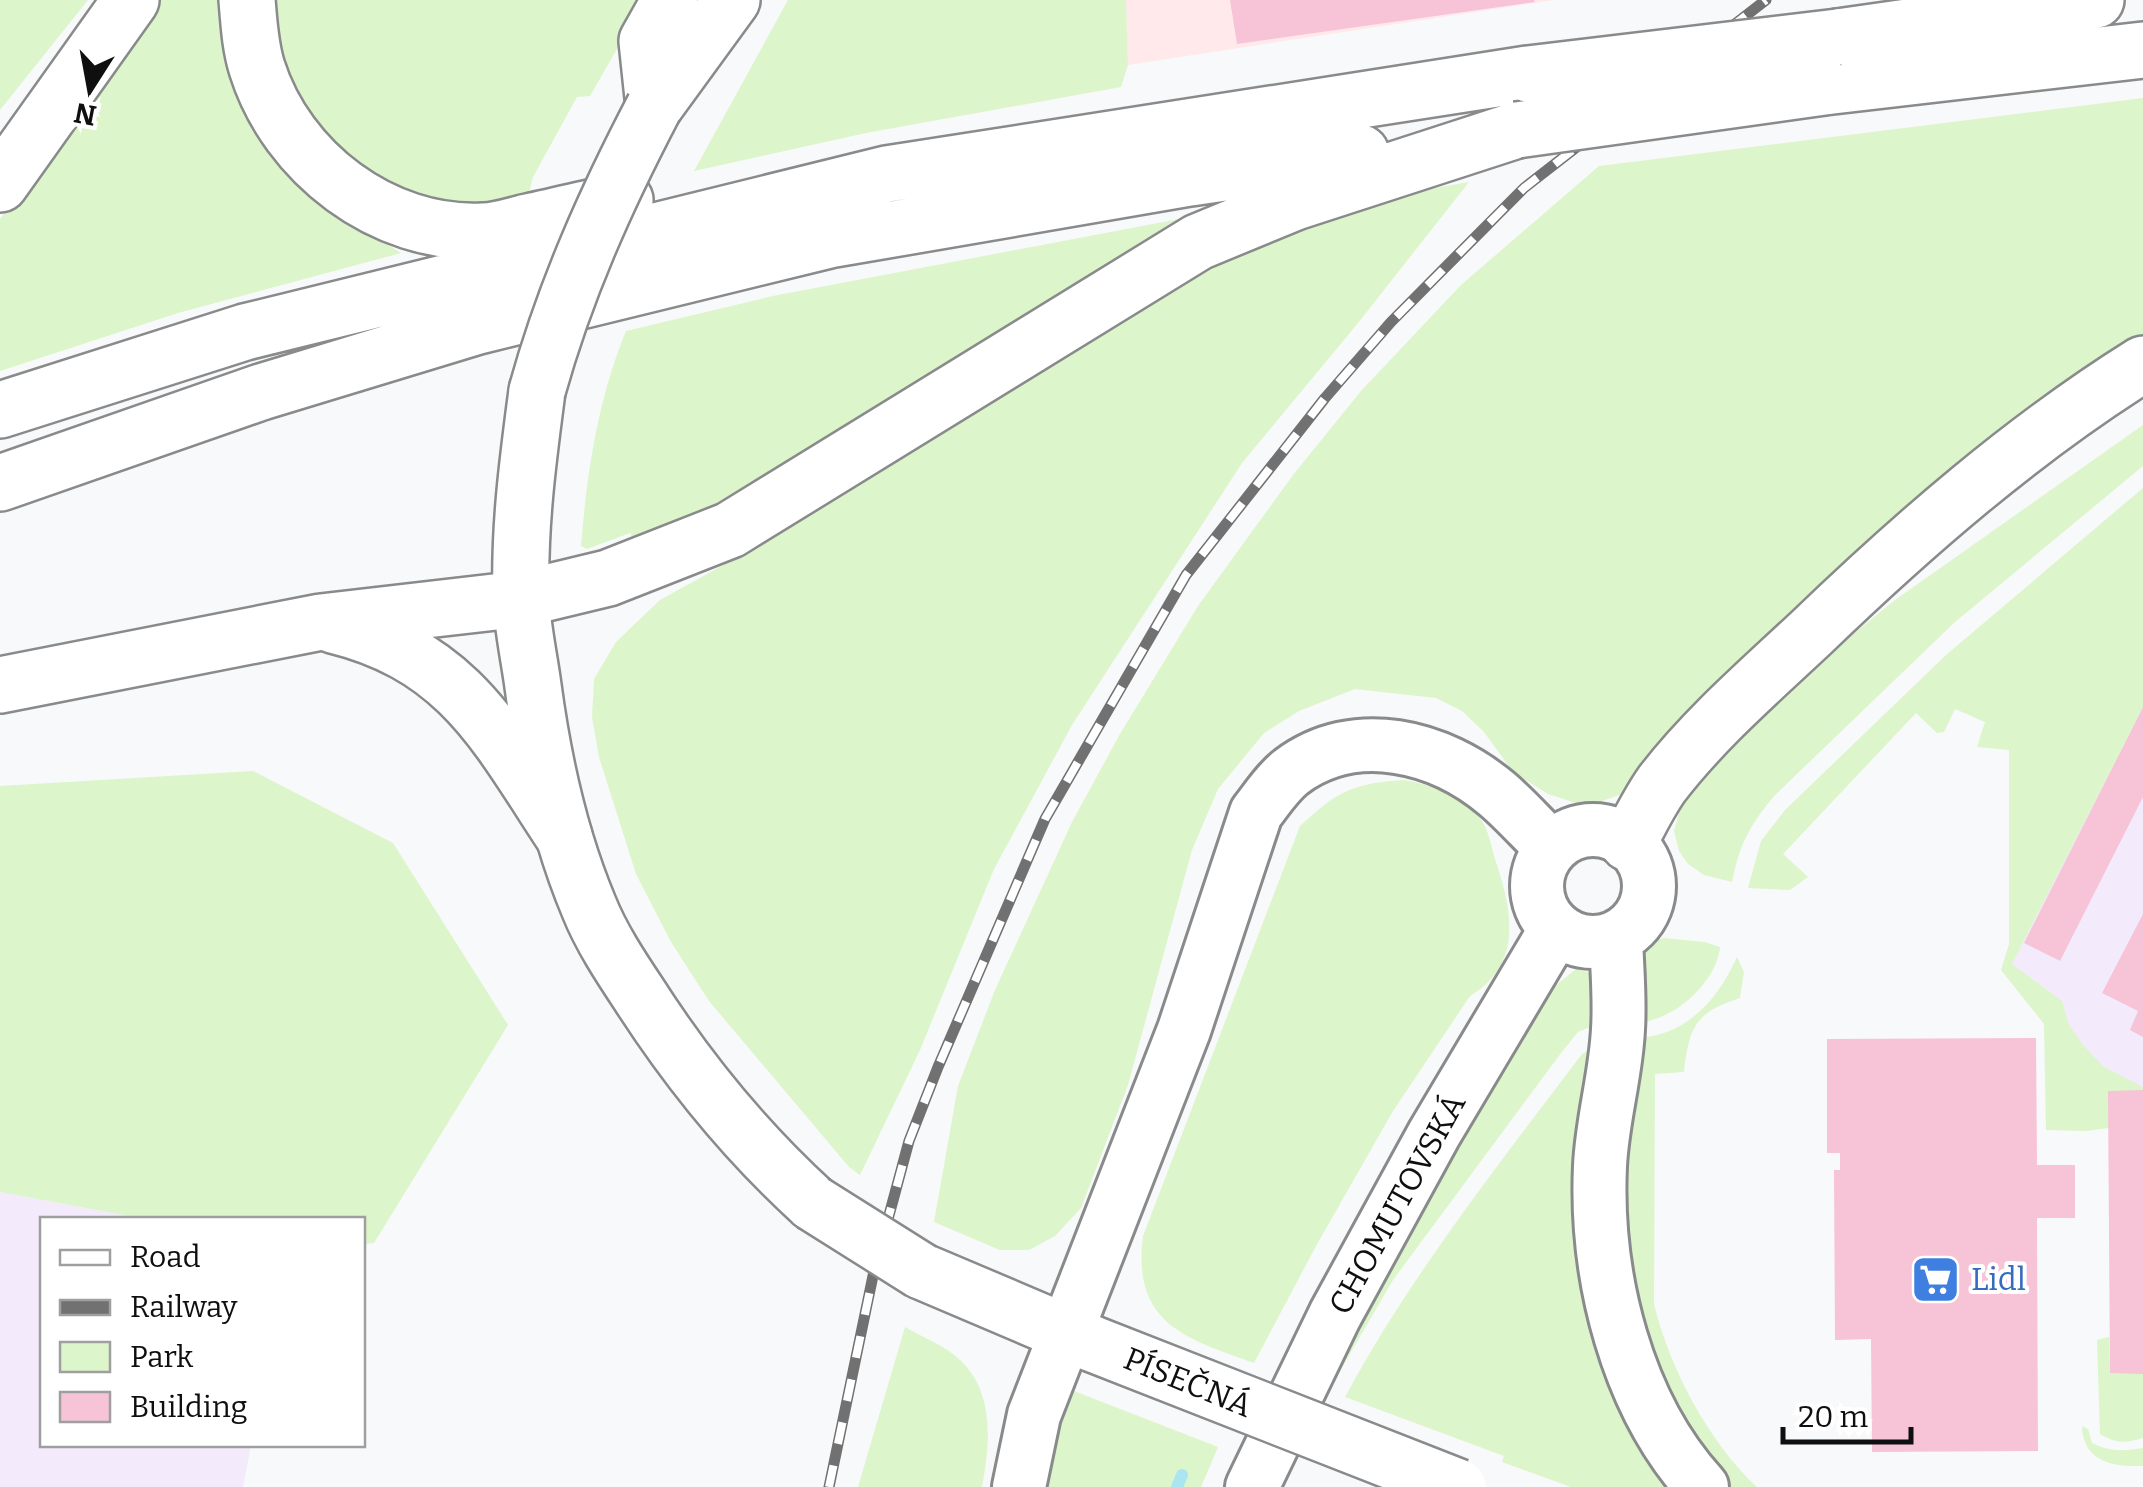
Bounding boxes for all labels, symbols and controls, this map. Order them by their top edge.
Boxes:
north arrow [40,40,140,140]
text: N [72,96,99,132]
street label: CHOMUTOVSKÁ [1321,1087,1473,1321]
legend [40,1217,365,1447]
text: Road [130,1239,201,1275]
supermarket icon: Lidl [1910,1253,1962,1305]
place label: Lidl [1971,1260,2026,1298]
text: Railway [130,1289,238,1325]
text: Park [130,1339,193,1375]
street label: PÍSEČNÁ [1118,1339,1258,1425]
scale bar [1783,1382,1910,1444]
text: Building [130,1389,248,1425]
text: 20 m [1798,1399,1869,1435]

